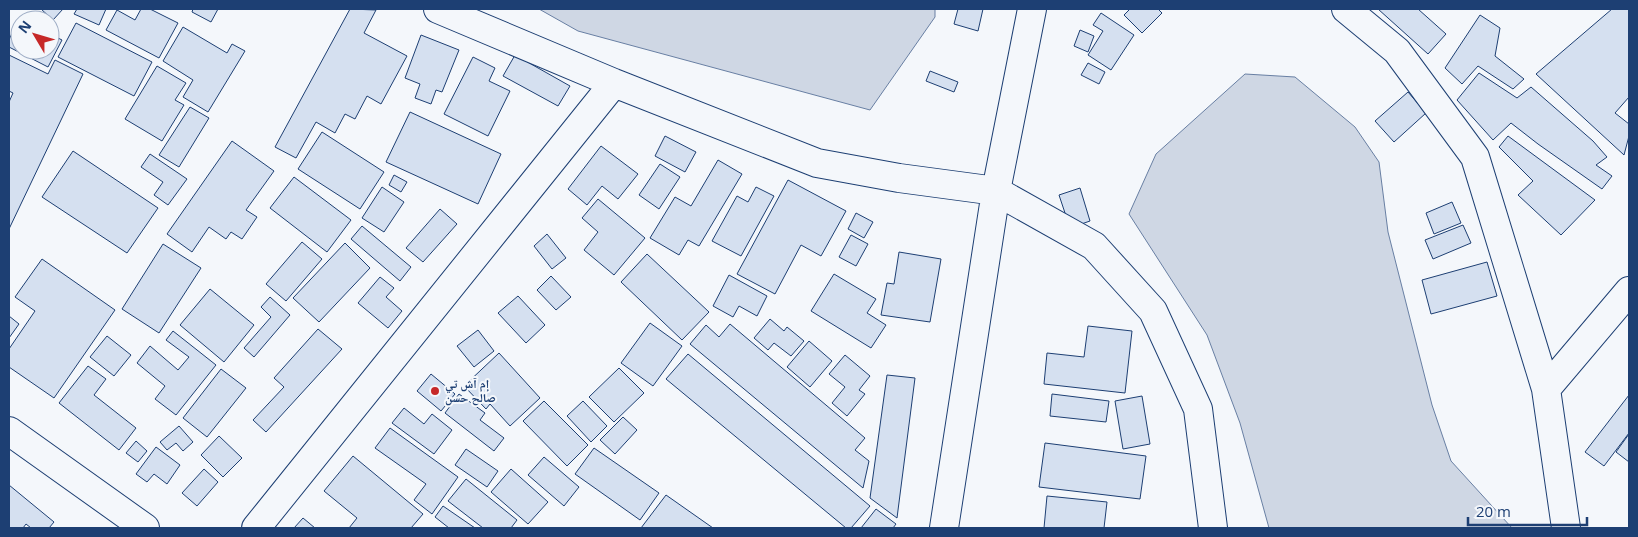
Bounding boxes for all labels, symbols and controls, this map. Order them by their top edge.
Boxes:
north arrow [10,10,60,60]
text: N [13,16,35,37]
place label: إم آش تي صالح حسن [445,375,496,406]
marker: إم آش تي صالح حسن [429,385,441,397]
scale bar [1468,494,1587,526]
text: 20 m [1476,501,1511,521]

